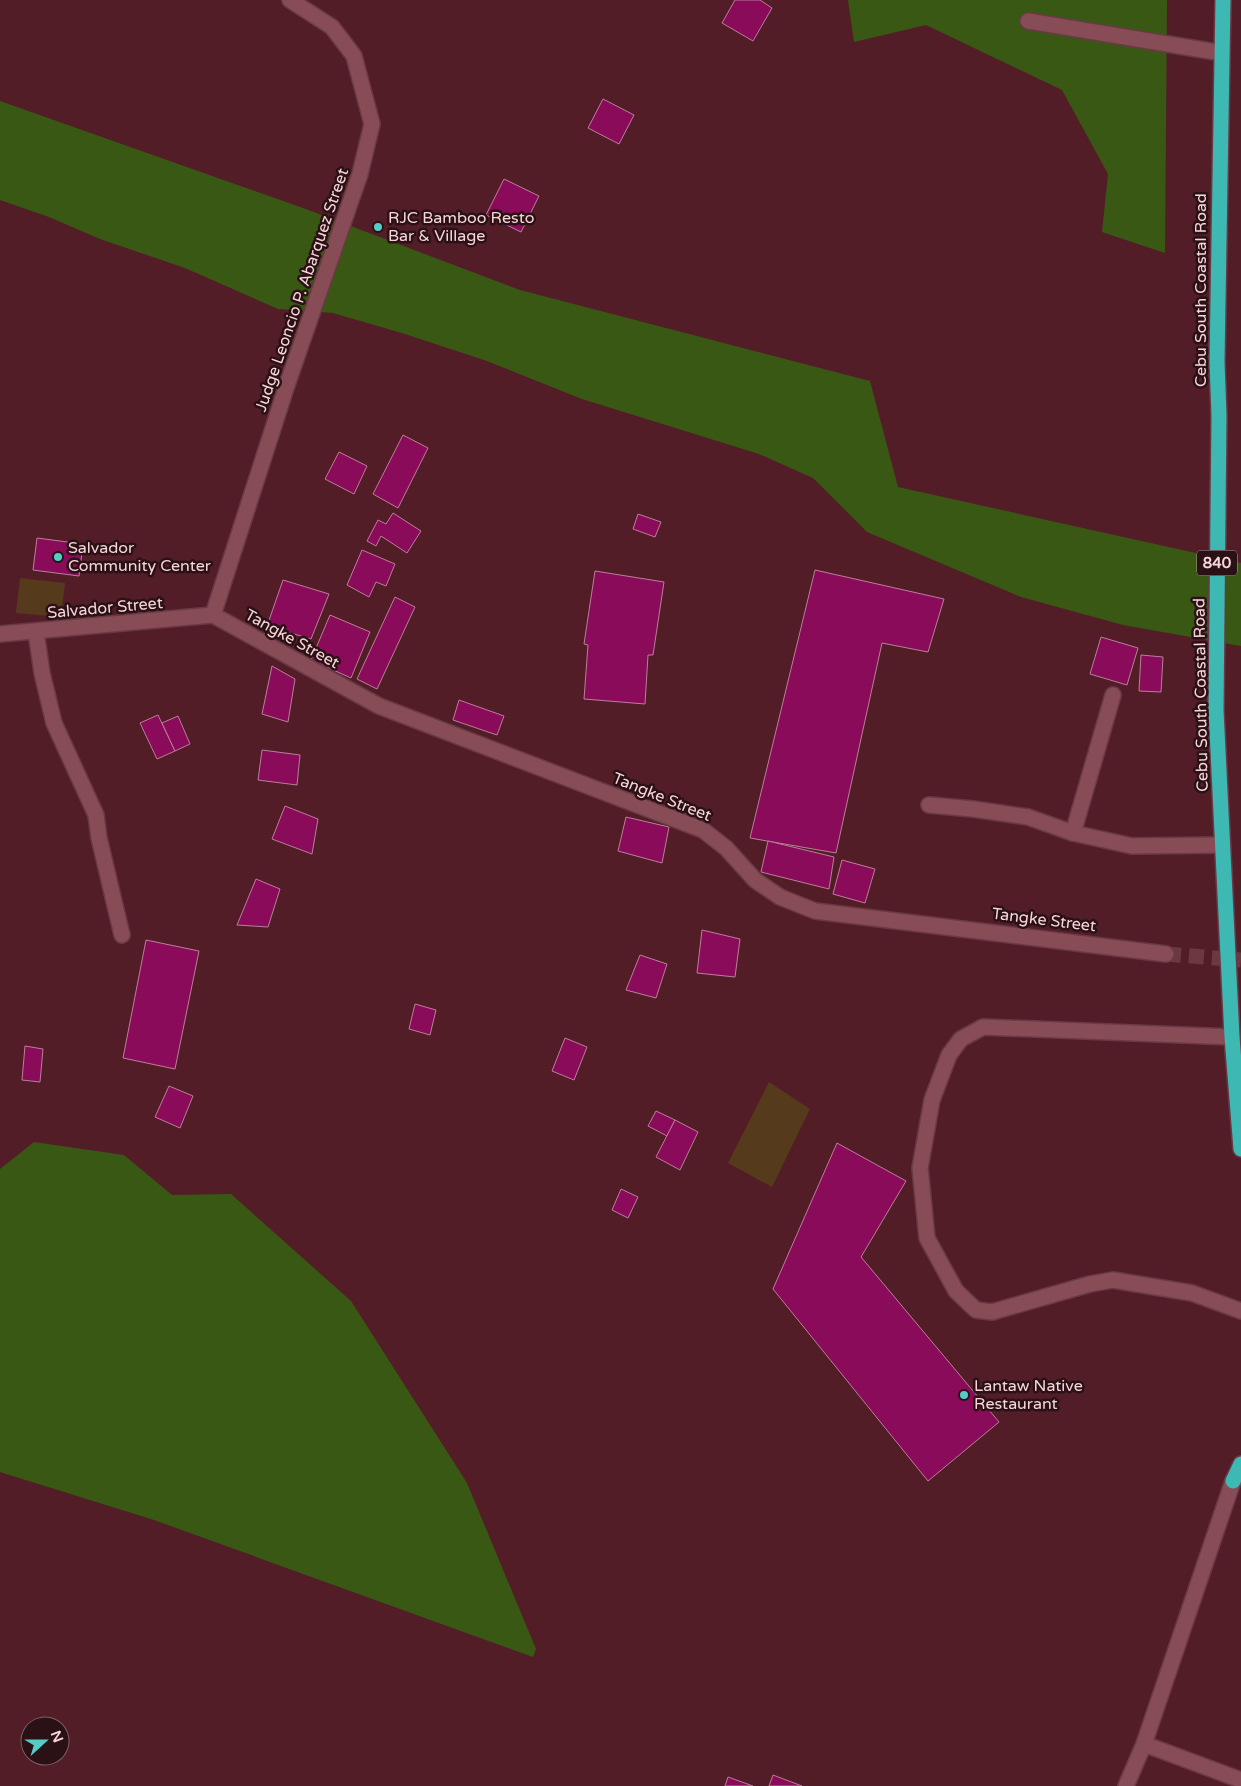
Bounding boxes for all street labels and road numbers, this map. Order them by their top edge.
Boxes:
street label: Judge Leoncio P. Abarquez Street [251,166,353,414]
street label: Cebu South Coastal Road [1191,193,1211,387]
road number: 840 [1197,550,1237,576]
street label: Salvador Street [46,593,164,623]
street label: Cebu South Coastal Road [1189,598,1213,792]
street label: Tangke Street [241,605,343,673]
street label: Tangke Street [610,768,714,826]
street label: Tangke Street [991,904,1097,936]

